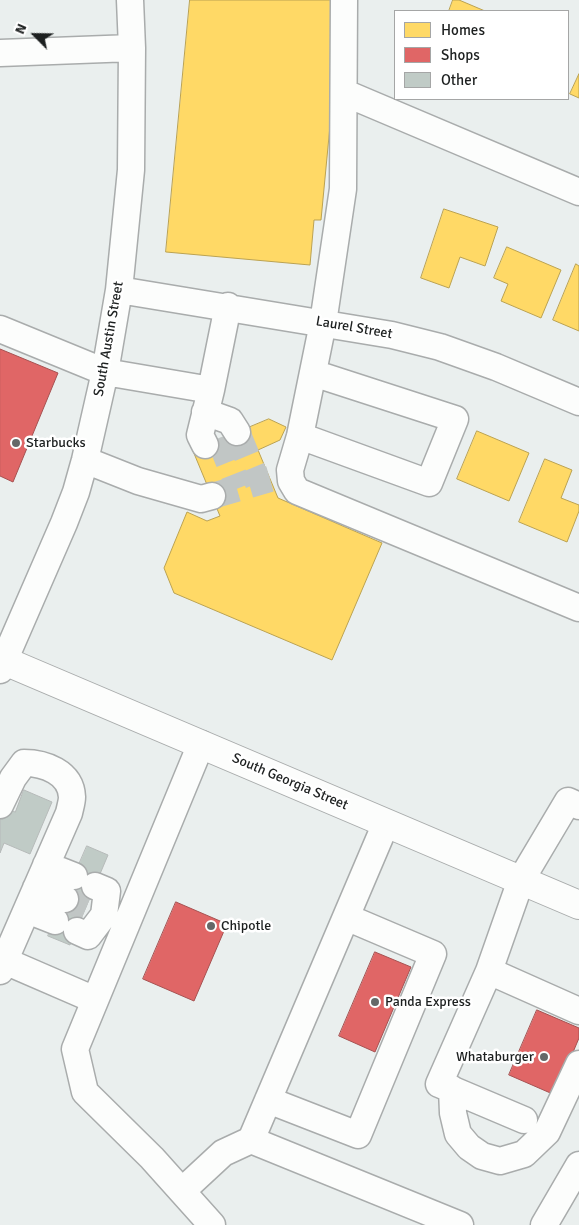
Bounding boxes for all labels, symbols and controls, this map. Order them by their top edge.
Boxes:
north arrow [10,10,60,60]
legend [394,10,569,100]
text: N [11,21,30,37]
text: Homes [441,21,485,39]
text: Shops [441,46,480,64]
text: Other [441,71,477,89]
street label: South Austin Street [91,280,127,398]
street label: Laurel Street [314,313,394,343]
place label: Starbucks [26,435,86,451]
marker: Starbucks [10,437,22,449]
street label: South Georgia Street [229,750,351,814]
place label: Chipotle [221,918,271,934]
marker: Chipotle [205,920,217,932]
place label: Panda Express [385,994,471,1010]
marker: Panda Express [369,996,381,1008]
place label: Whataburger [456,1049,534,1065]
marker: Whataburger [538,1051,550,1063]

